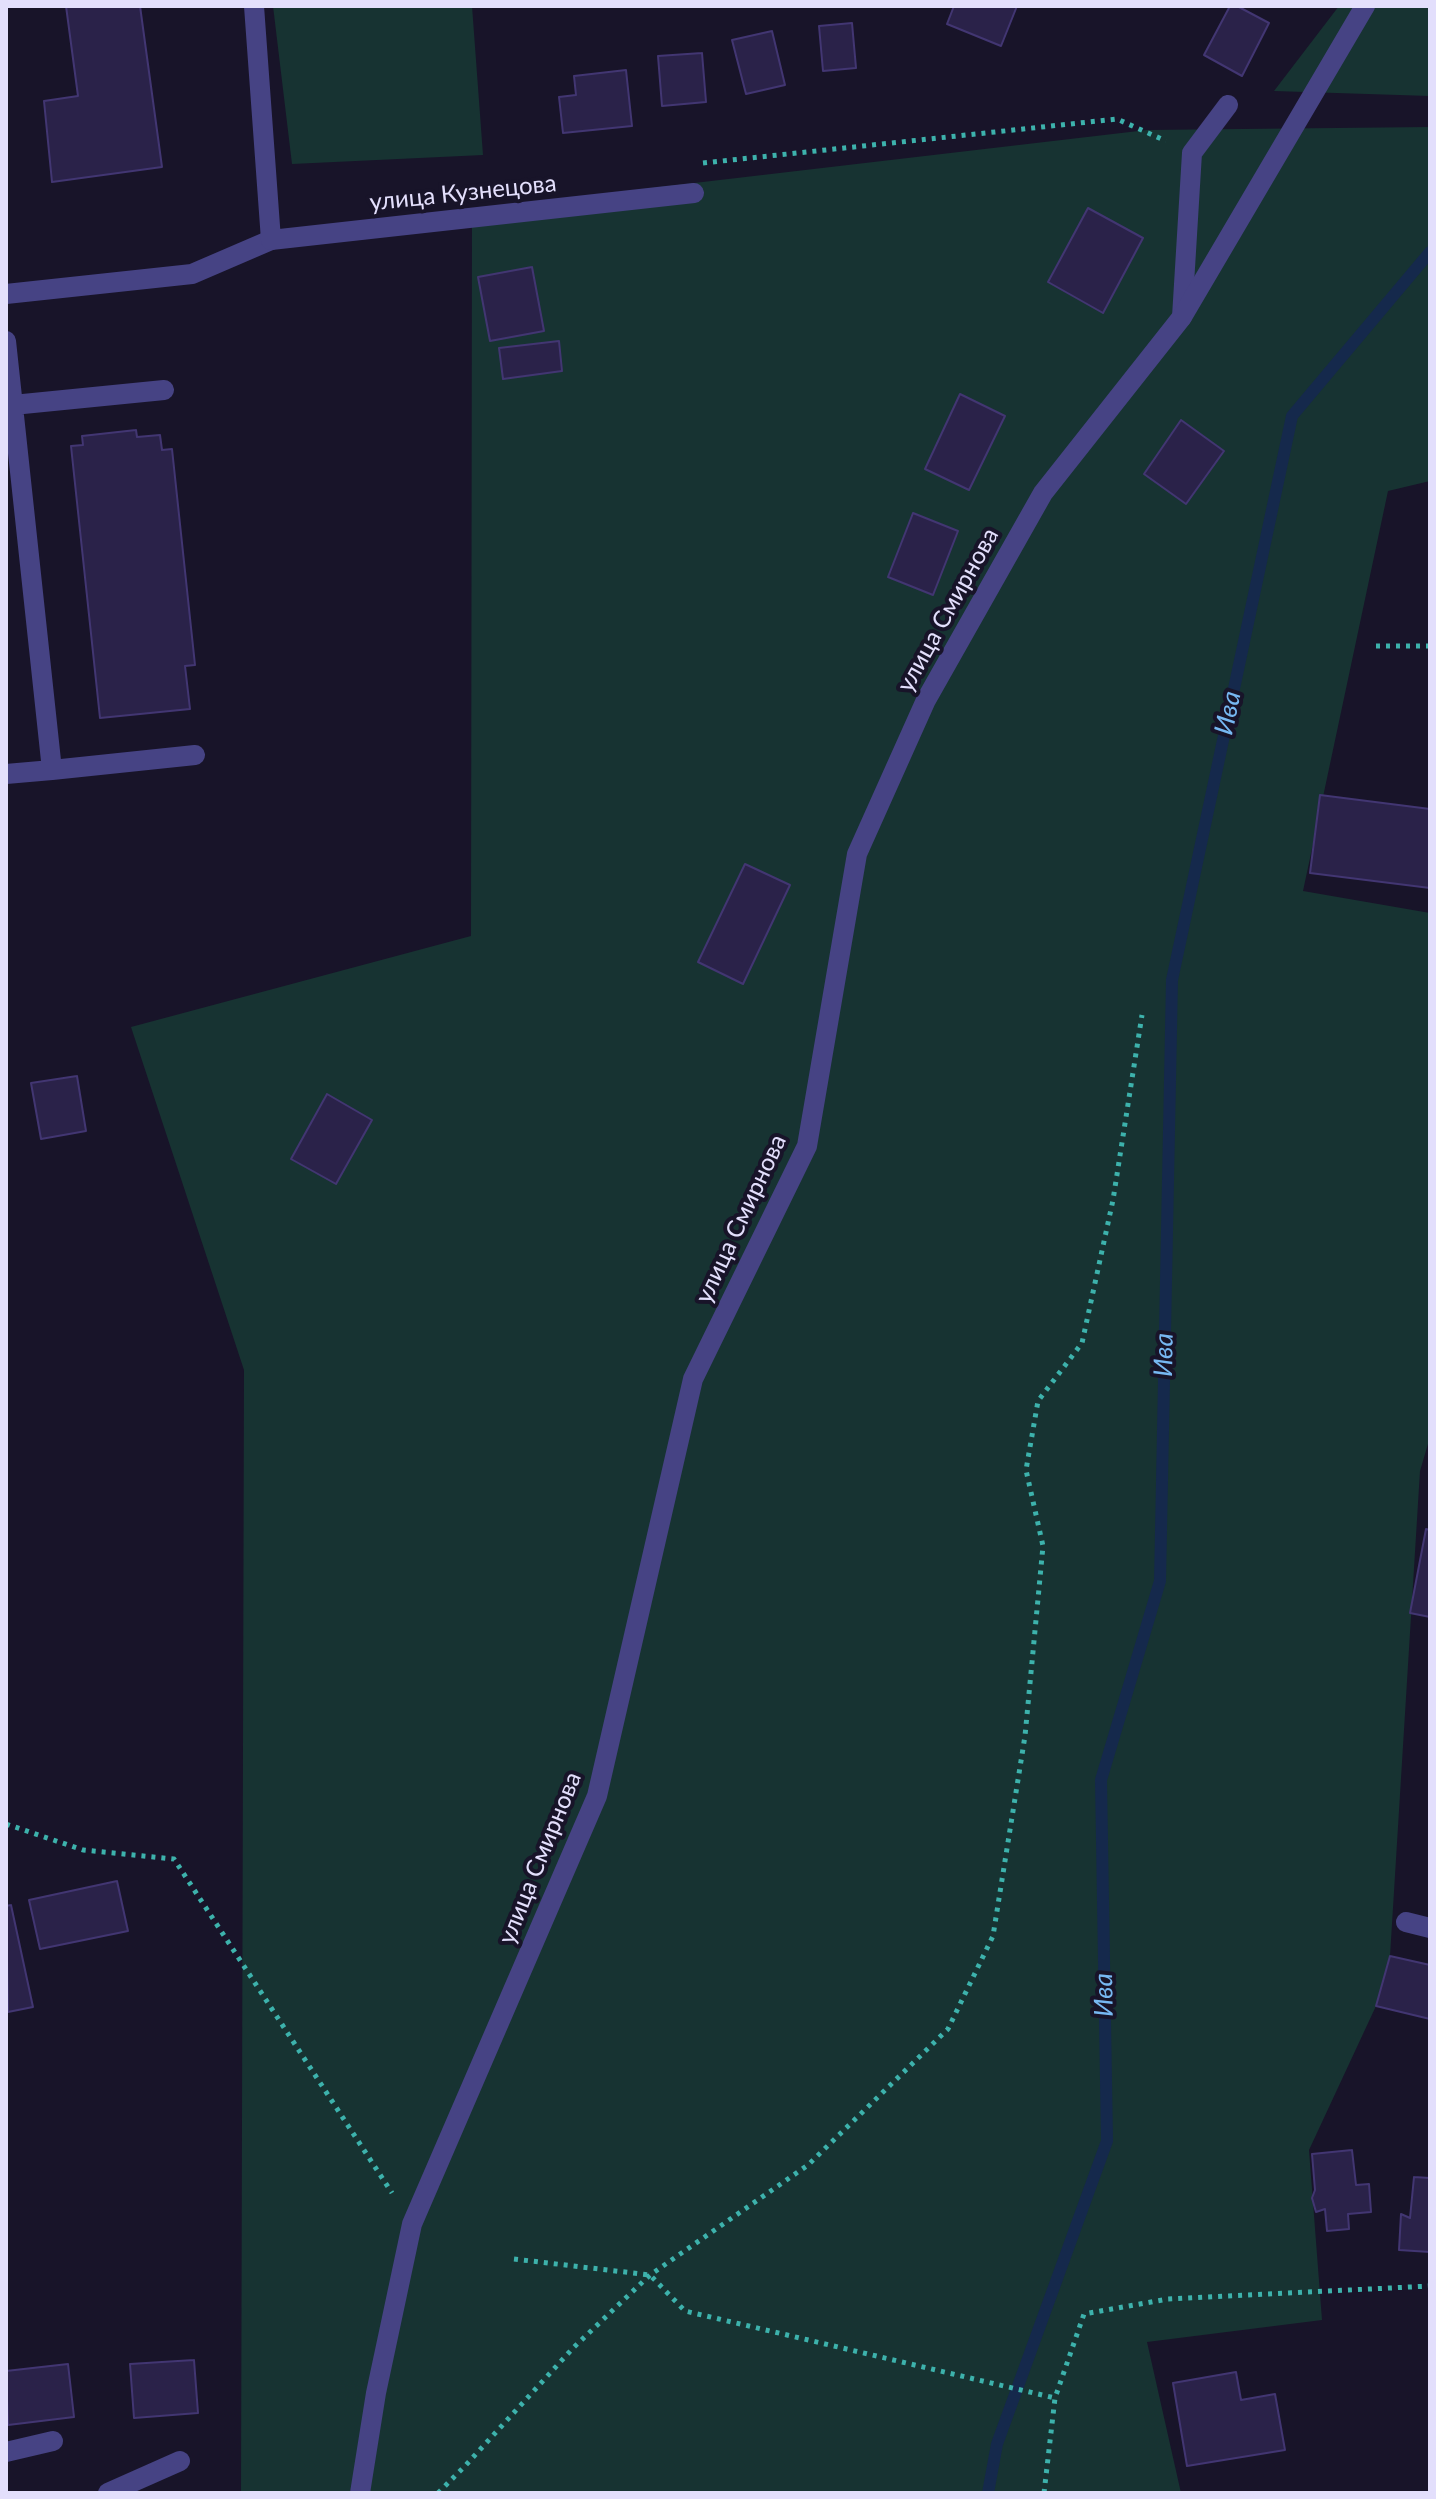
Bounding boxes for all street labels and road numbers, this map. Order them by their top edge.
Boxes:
street label: улица Кузнецова [368,169,558,217]
street label: улица Смирнова [891,523,1005,697]
street label: улица Смирнова [689,1130,793,1308]
street label: улица Смирнова [492,1768,588,1948]

